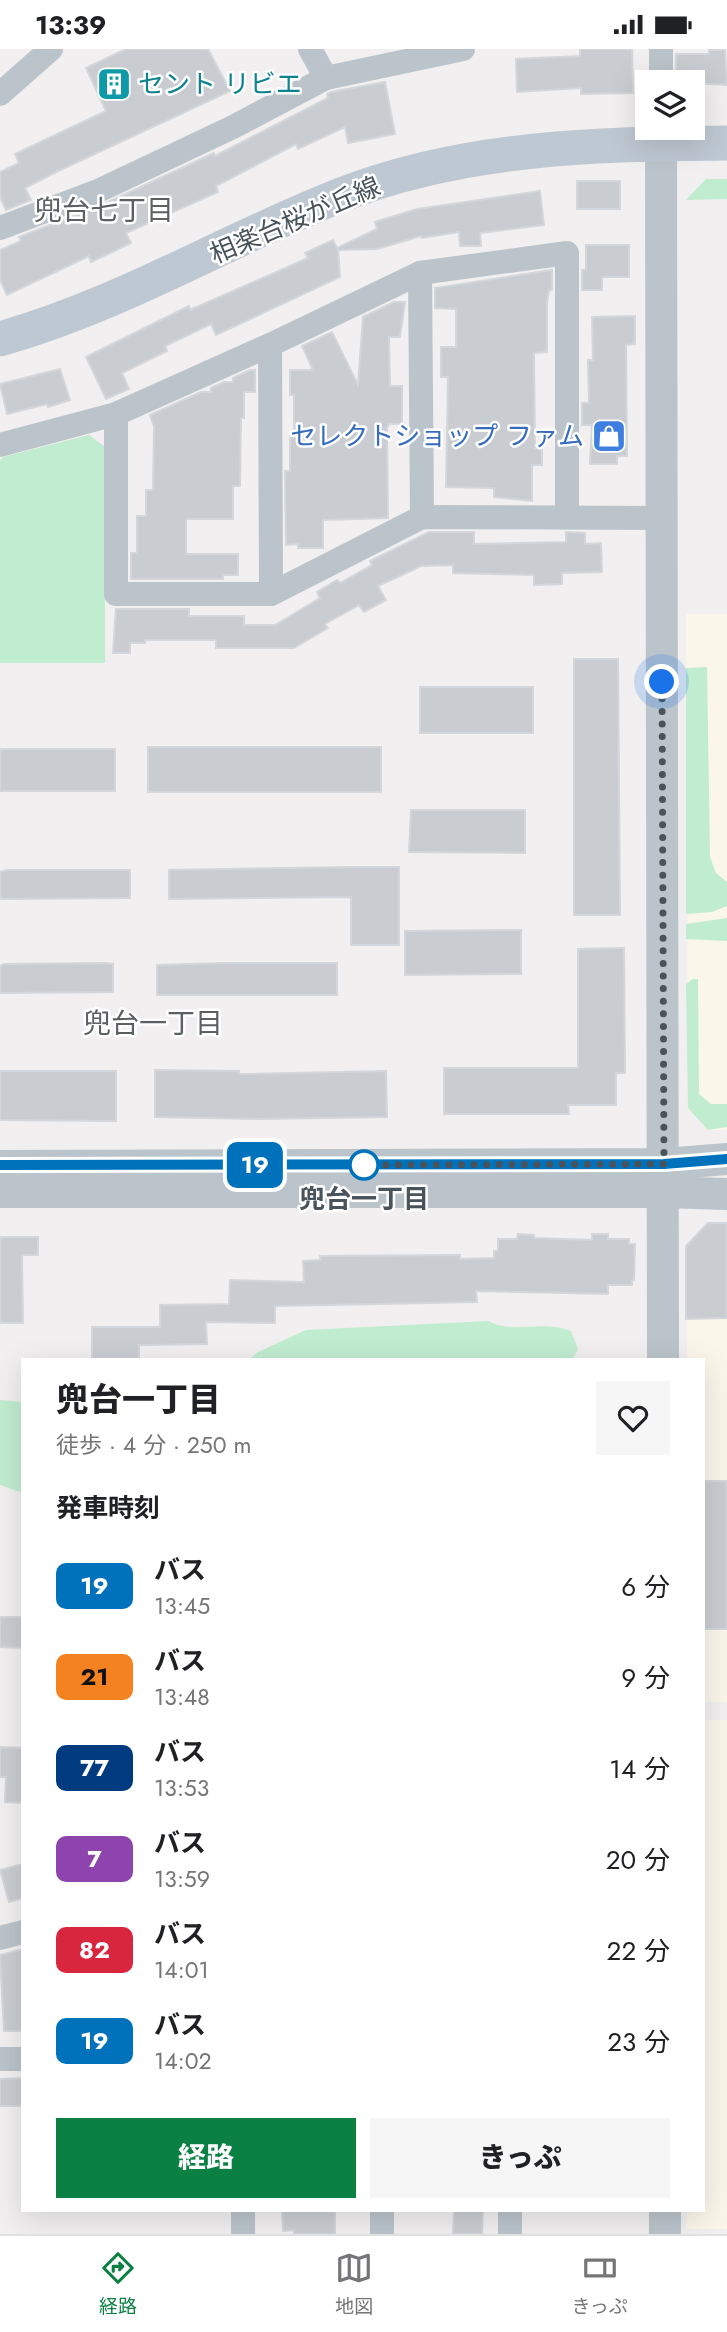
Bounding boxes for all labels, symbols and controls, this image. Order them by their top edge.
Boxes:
text: 13:39 [35,6,106,44]
building icon: セント リビエ [95,65,133,103]
place label: セント リビエ [138,65,302,103]
map controls [635,70,705,140]
button: layers [635,70,705,140]
street label: 相楽台桜が丘線 [204,167,386,273]
district label: 兜台七丁目 [34,190,174,231]
place label: セレクトショップ ファム [290,417,584,455]
shop icon: セレクトショップ ファム [590,417,628,455]
your location [644,664,679,699]
district label: 兜台一丁目 [83,1003,223,1044]
line badge: 19 [224,1142,286,1188]
text: 19 [241,1147,269,1182]
marker: 兜台一丁目 [349,1150,379,1180]
place label: 兜台一丁目 [299,1180,429,1218]
text: 兜台一丁目 [56,1376,221,1423]
button: heart [596,1381,670,1455]
text: 徒歩 · 4 分 · 250 m [56,1428,251,1462]
text: 発車時刻 [56,1489,160,1527]
text: バス [154,1551,206,1589]
text: 19 [80,1568,109,1603]
text: 6 分 [621,1568,670,1606]
text: 13:45 [154,1589,210,1623]
text: バス [154,1642,206,1680]
text: 21 [81,1659,108,1694]
text: 9 分 [621,1659,670,1697]
text: 13:48 [154,1680,210,1714]
text: バス [154,1733,206,1771]
text: 77 [80,1750,109,1785]
text: 14 分 [609,1750,670,1788]
text: 13:53 [154,1771,209,1805]
text: バス [154,1824,206,1862]
text: 7 [87,1841,102,1876]
text: 20 分 [606,1841,670,1879]
text: 13:59 [154,1862,210,1896]
text: バス [154,1915,206,1953]
text: 82 [79,1932,110,1967]
text: 22 分 [607,1932,670,1970]
text: 14:01 [154,1953,209,1987]
text: バス [154,2006,206,2044]
text: 19 [80,2023,109,2058]
text: 23 分 [607,2023,670,2061]
text: 14:02 [154,2044,212,2078]
button: 経路 [56,2118,356,2198]
button: きっぷ [370,2118,670,2198]
tab: 経路 [99,2249,137,2320]
tab: 地図 [335,2249,373,2320]
tab: きっぷ [572,2249,628,2320]

